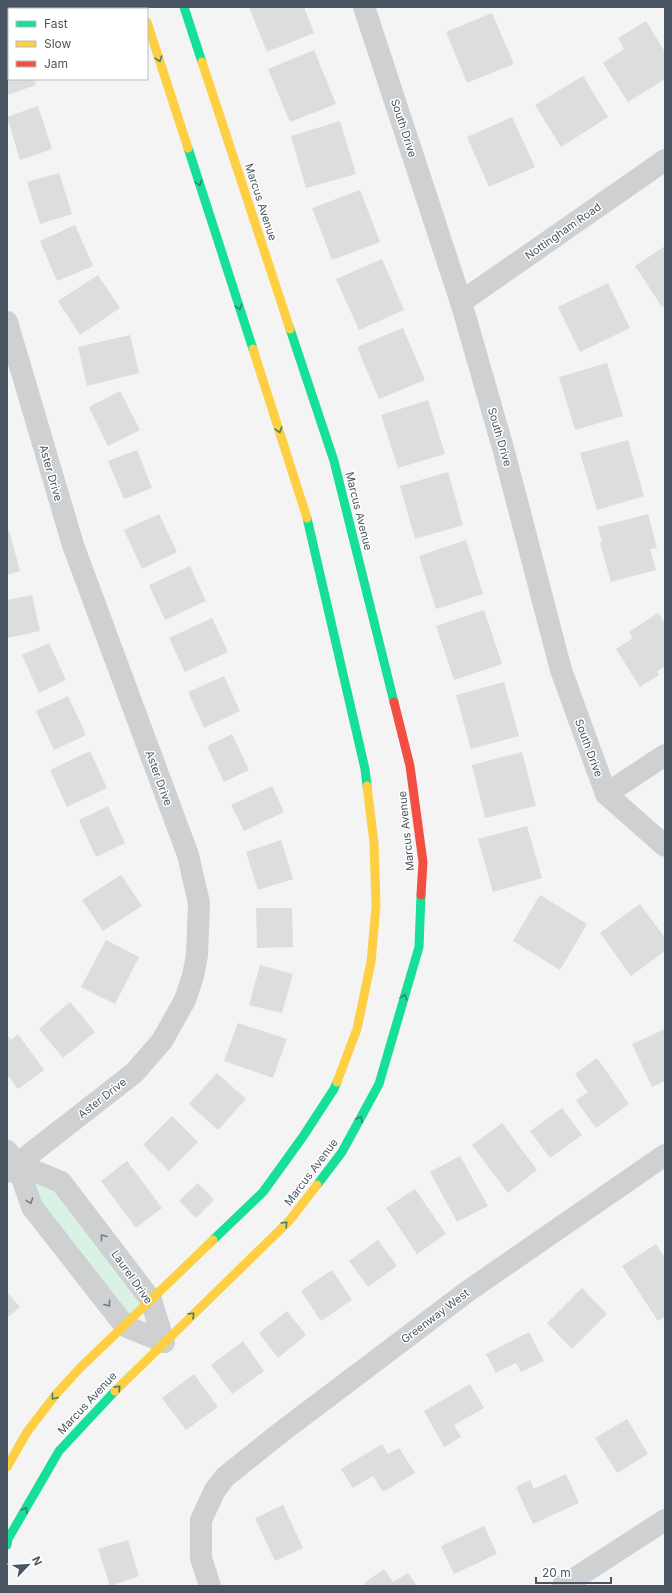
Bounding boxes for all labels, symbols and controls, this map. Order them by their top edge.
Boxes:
legend [8,8,148,80]
text: Fast [44,16,68,31]
text: Slow [44,36,72,51]
text: Jam [44,56,68,71]
one-way arrow [154,56,163,63]
street label: South Drive [388,97,420,159]
street label: Marcus Avenue [242,162,280,242]
one-way arrow [194,179,203,186]
street label: Nottingham Road [522,200,604,262]
one-way arrow [234,303,243,310]
street label: South Drive [485,406,515,468]
one-way arrow [274,427,283,434]
street label: Aster Drive [36,443,66,503]
street label: Marcus Avenue [342,470,376,552]
street label: South Drive [572,717,606,779]
street label: Aster Drive [143,748,175,808]
street label: Marcus Avenue [395,790,417,872]
one-way arrow [399,994,408,1001]
street label: Aster Drive [75,1075,129,1121]
one-way arrow [356,1116,363,1123]
street label: Marcus Avenue [281,1136,341,1208]
one-way arrow [26,1197,34,1204]
one-way arrow [280,1222,288,1229]
one-way arrow [101,1234,108,1241]
street label: Laurel Drive [108,1247,156,1307]
street label: Greenway West [398,1286,472,1346]
one-way arrow [104,1300,111,1307]
one-way arrow [187,1312,195,1319]
street label: Marcus Avenue [54,1369,120,1437]
one-way arrow [113,1385,121,1393]
one-way arrow [52,1392,59,1399]
one-way arrow [21,1507,28,1514]
north arrow [8,1545,48,1585]
text: N [29,1554,45,1568]
scale bar [536,1559,611,1585]
text: 20 m [542,1565,571,1580]

